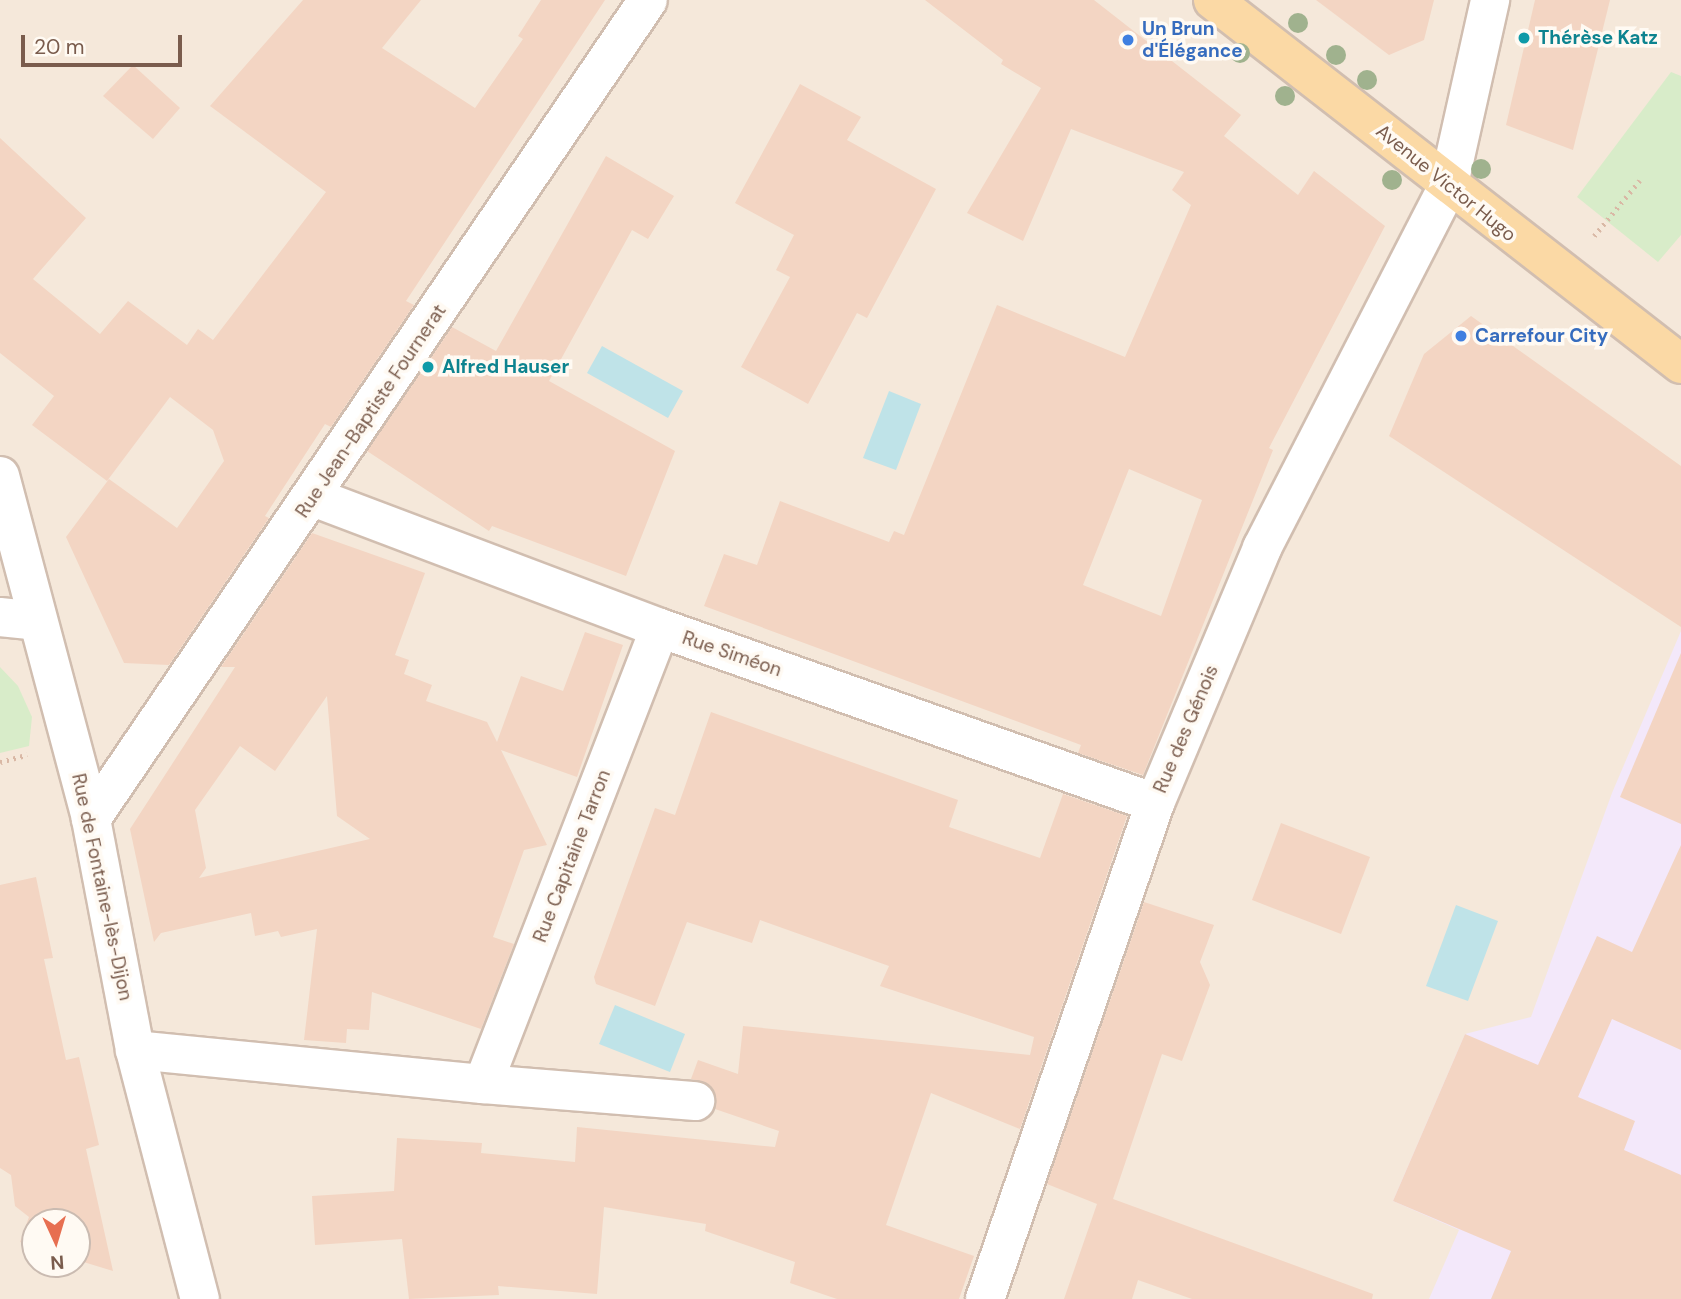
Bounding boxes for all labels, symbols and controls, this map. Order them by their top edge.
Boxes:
place label: Un Brun d'Élégance [1142,18,1243,62]
scale bar [24,21,186,65]
place label: Thérèse Katz [1538,27,1658,49]
marker: Thérèse Katz [1516,30,1532,46]
marker: Un Brun d'Élégance [1120,32,1136,48]
text: 20 m [34,33,85,61]
street label: Avenue Victor Hugo [1371,120,1521,246]
street label: Rue Jean-Baptiste Fournerat [291,300,451,522]
place label: Carrefour City [1475,325,1608,347]
marker: Carrefour City [1453,328,1469,344]
place label: Alfred Hauser [442,356,569,378]
marker: Alfred Hauser [420,359,436,375]
street label: Rue Siméon [679,626,785,682]
street label: Rue des Génois [1149,662,1223,796]
street label: Rue Capitaine Tarron [529,766,615,946]
street label: Rue de Fontaine-lès-Dijon [67,772,137,1002]
north arrow [21,1208,91,1278]
text: N [50,1249,65,1275]

